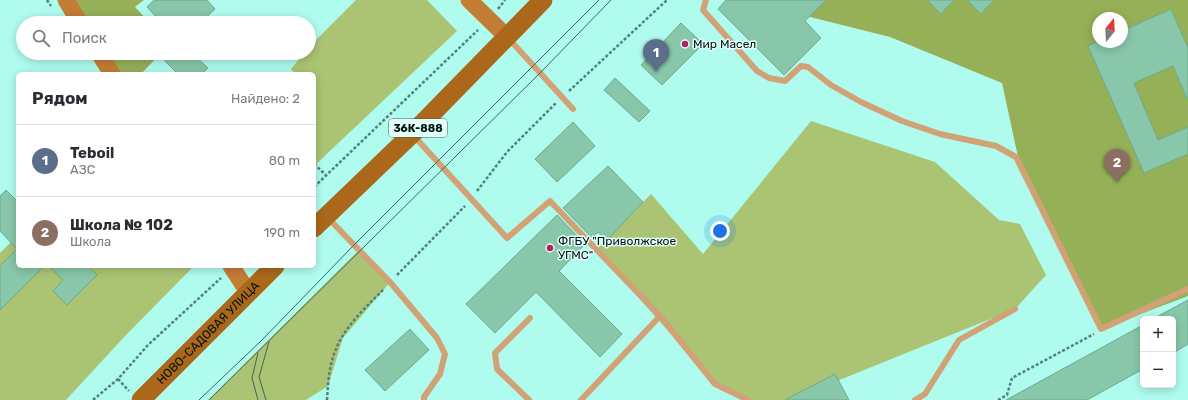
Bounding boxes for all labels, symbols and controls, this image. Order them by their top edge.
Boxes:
north arrow [1092,12,1128,48]
search box [16,16,316,60]
icon: search [30,27,52,49]
text: Поиск [62,29,107,47]
place label: Мир Масел [693,37,756,51]
pin: 1 [643,39,669,72]
marker: Мир Масел [680,39,690,49]
text: Рядом [32,88,88,108]
text: Найдено: 2 [231,91,300,106]
road number: 36К-888 [389,119,447,137]
text: Teboil [70,144,114,162]
pin: 2 [1104,149,1130,182]
text: 1 [42,153,48,168]
text: 80 m [269,153,300,168]
text: АЗС [70,162,95,177]
text: Школа № 102 [70,216,173,234]
your location [710,221,730,241]
text: 2 [41,225,49,240]
text: 190 m [264,225,300,240]
text: Школа [70,234,111,249]
place label: ФГБУ "Приволжское УГМС" [558,234,676,262]
marker: ФГБУ "Приволжское УГМС" [545,243,555,253]
street label: НОВО-САДОВАЯ УЛИЦА [154,279,262,387]
map controls [1140,316,1176,388]
button: + [1140,316,1176,352]
button: − [1140,352,1176,388]

